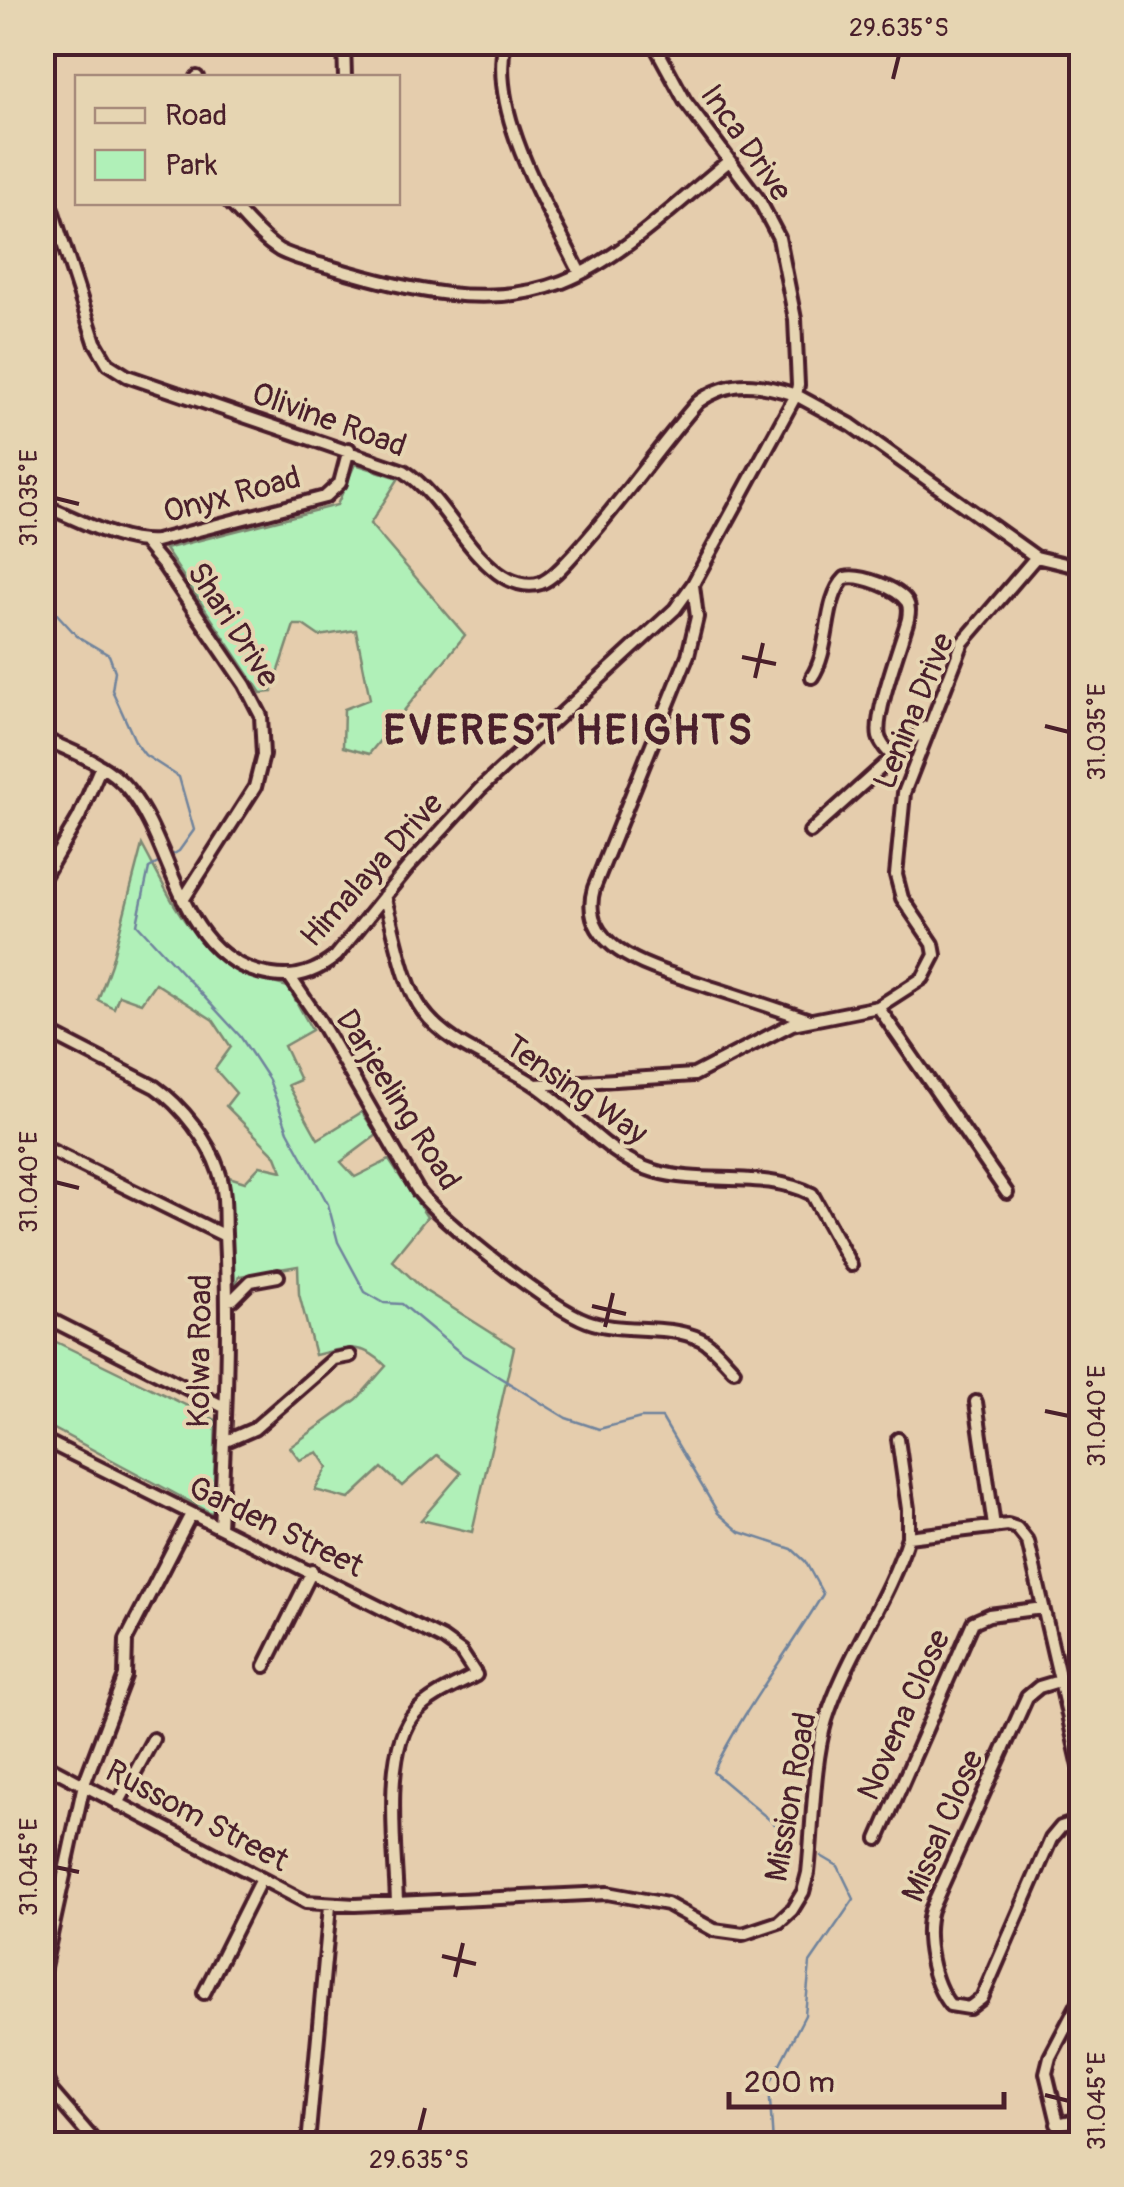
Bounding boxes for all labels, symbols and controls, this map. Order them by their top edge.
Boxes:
text: 29.635°S [849,13,949,44]
legend [75,75,400,205]
street label: Inca Drive [691,77,801,209]
text: Road [165,97,227,134]
text: Park [165,147,218,184]
street label: Olivine Road [246,374,412,466]
text: 31.035°E [14,449,45,547]
street label: Onyx Road [159,457,305,533]
street label: Shari Drive [178,555,288,695]
street label: Lenina Drive [865,627,964,795]
text: 31.035°E [1082,683,1113,781]
district label: EVEREST HEIGHTS [383,705,755,757]
street label: Himalaya Drive [292,784,452,956]
street label: Darjeeling Road [327,1002,469,1198]
street label: Tensing Way [497,1026,655,1154]
text: 31.040°E [14,1131,45,1233]
street label: Kolwa Road [179,1274,221,1428]
text: 31.040°E [1082,1365,1113,1467]
street label: Garden Street [182,1467,370,1587]
street label: Novena Close [849,1623,960,1807]
street label: Mission Road [756,1709,826,1885]
street label: Missal Close [893,1744,993,1908]
street label: Russom Street [99,1751,295,1881]
text: 31.045°E [14,1818,45,1916]
scale bar [729,2047,1004,2109]
text: 31.045°E [1082,2052,1113,2150]
text: 200 m [744,2064,835,2101]
text: 29.635°S [369,2145,469,2176]

